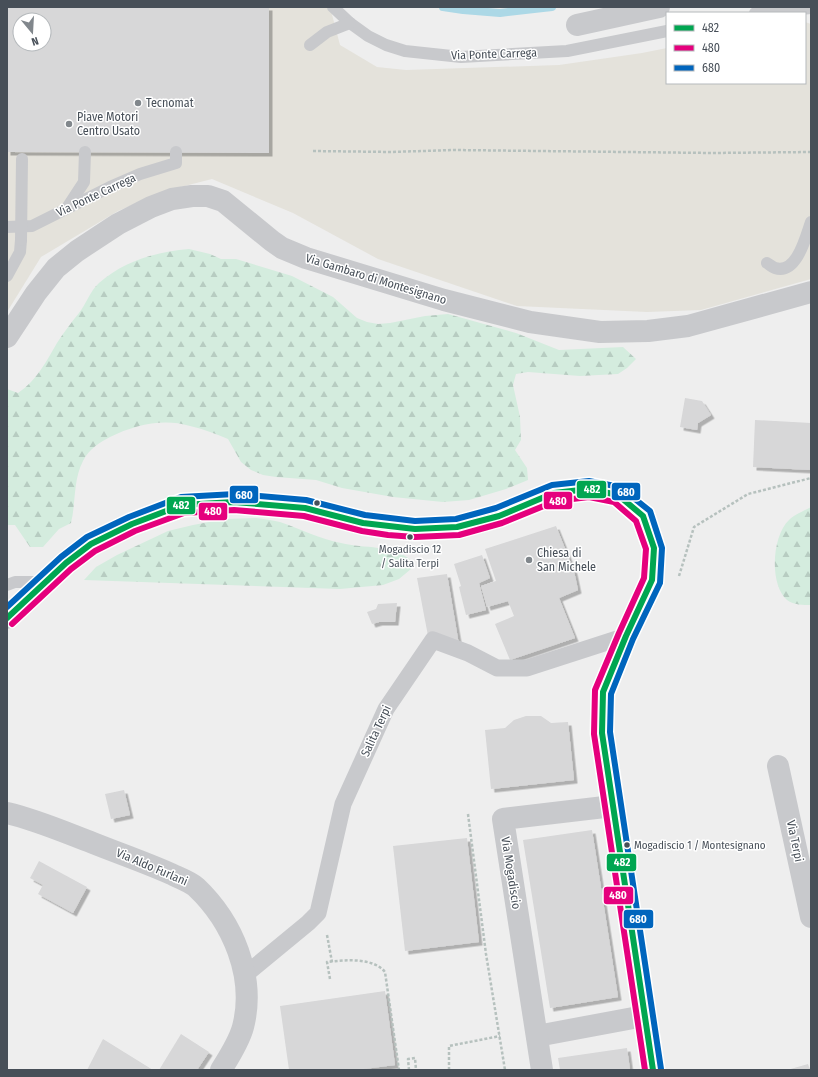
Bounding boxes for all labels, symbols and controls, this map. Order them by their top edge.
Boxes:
north arrow [12,12,52,52]
legend [666,12,806,84]
text: 482 [702,21,719,35]
text: N [30,34,40,48]
text: 480 [702,41,720,55]
street label: Via Ponte Carrega [451,45,537,62]
text: 680 [702,61,720,75]
place label: Tecnomat [146,96,194,110]
marker: Tecnomat [133,98,143,108]
place label: Piave Motori Centro Usato [77,110,140,138]
marker: Piave Motori Centro Usato [64,119,74,129]
street label: Via Ponte Carrega [54,170,138,220]
street label: Via Gambaro di Montesignano [304,251,448,307]
line badge: 482 [576,480,607,499]
line badge: 680 [611,482,641,501]
text: 482 [584,483,600,496]
line badge: 680 [229,485,259,504]
text: 680 [617,486,635,499]
text: 680 [235,489,253,502]
line badge: 480 [543,491,573,510]
text: 480 [549,495,567,508]
line badge: 482 [166,496,196,515]
unlabelled marker [312,498,322,508]
text: 482 [173,499,189,512]
line badge: 480 [198,502,228,521]
text: 480 [204,505,222,518]
marker: Mogadiscio 12 / Salita Terpi [405,532,415,542]
place label: Mogadiscio 12 / Salita Terpi [379,543,441,570]
place label: Chiesa di San Michele [537,546,596,574]
marker: Chiesa di San Michele [524,555,534,565]
street label: Salita Terpi [358,703,394,759]
street label: Via Terpi [784,819,806,863]
street label: Via Mogadiscio [498,836,524,910]
place label: Mogadiscio 1 / Montesignano [634,839,766,852]
marker: Mogadiscio 1 / Montesignano [622,840,632,850]
street label: Via Aldo Furlani [114,846,190,888]
line badge: 482 [606,853,637,872]
text: 482 [614,856,630,869]
line badge: 480 [603,886,634,905]
text: 480 [609,889,627,902]
line badge: 680 [623,909,654,929]
text: 680 [629,913,647,926]

